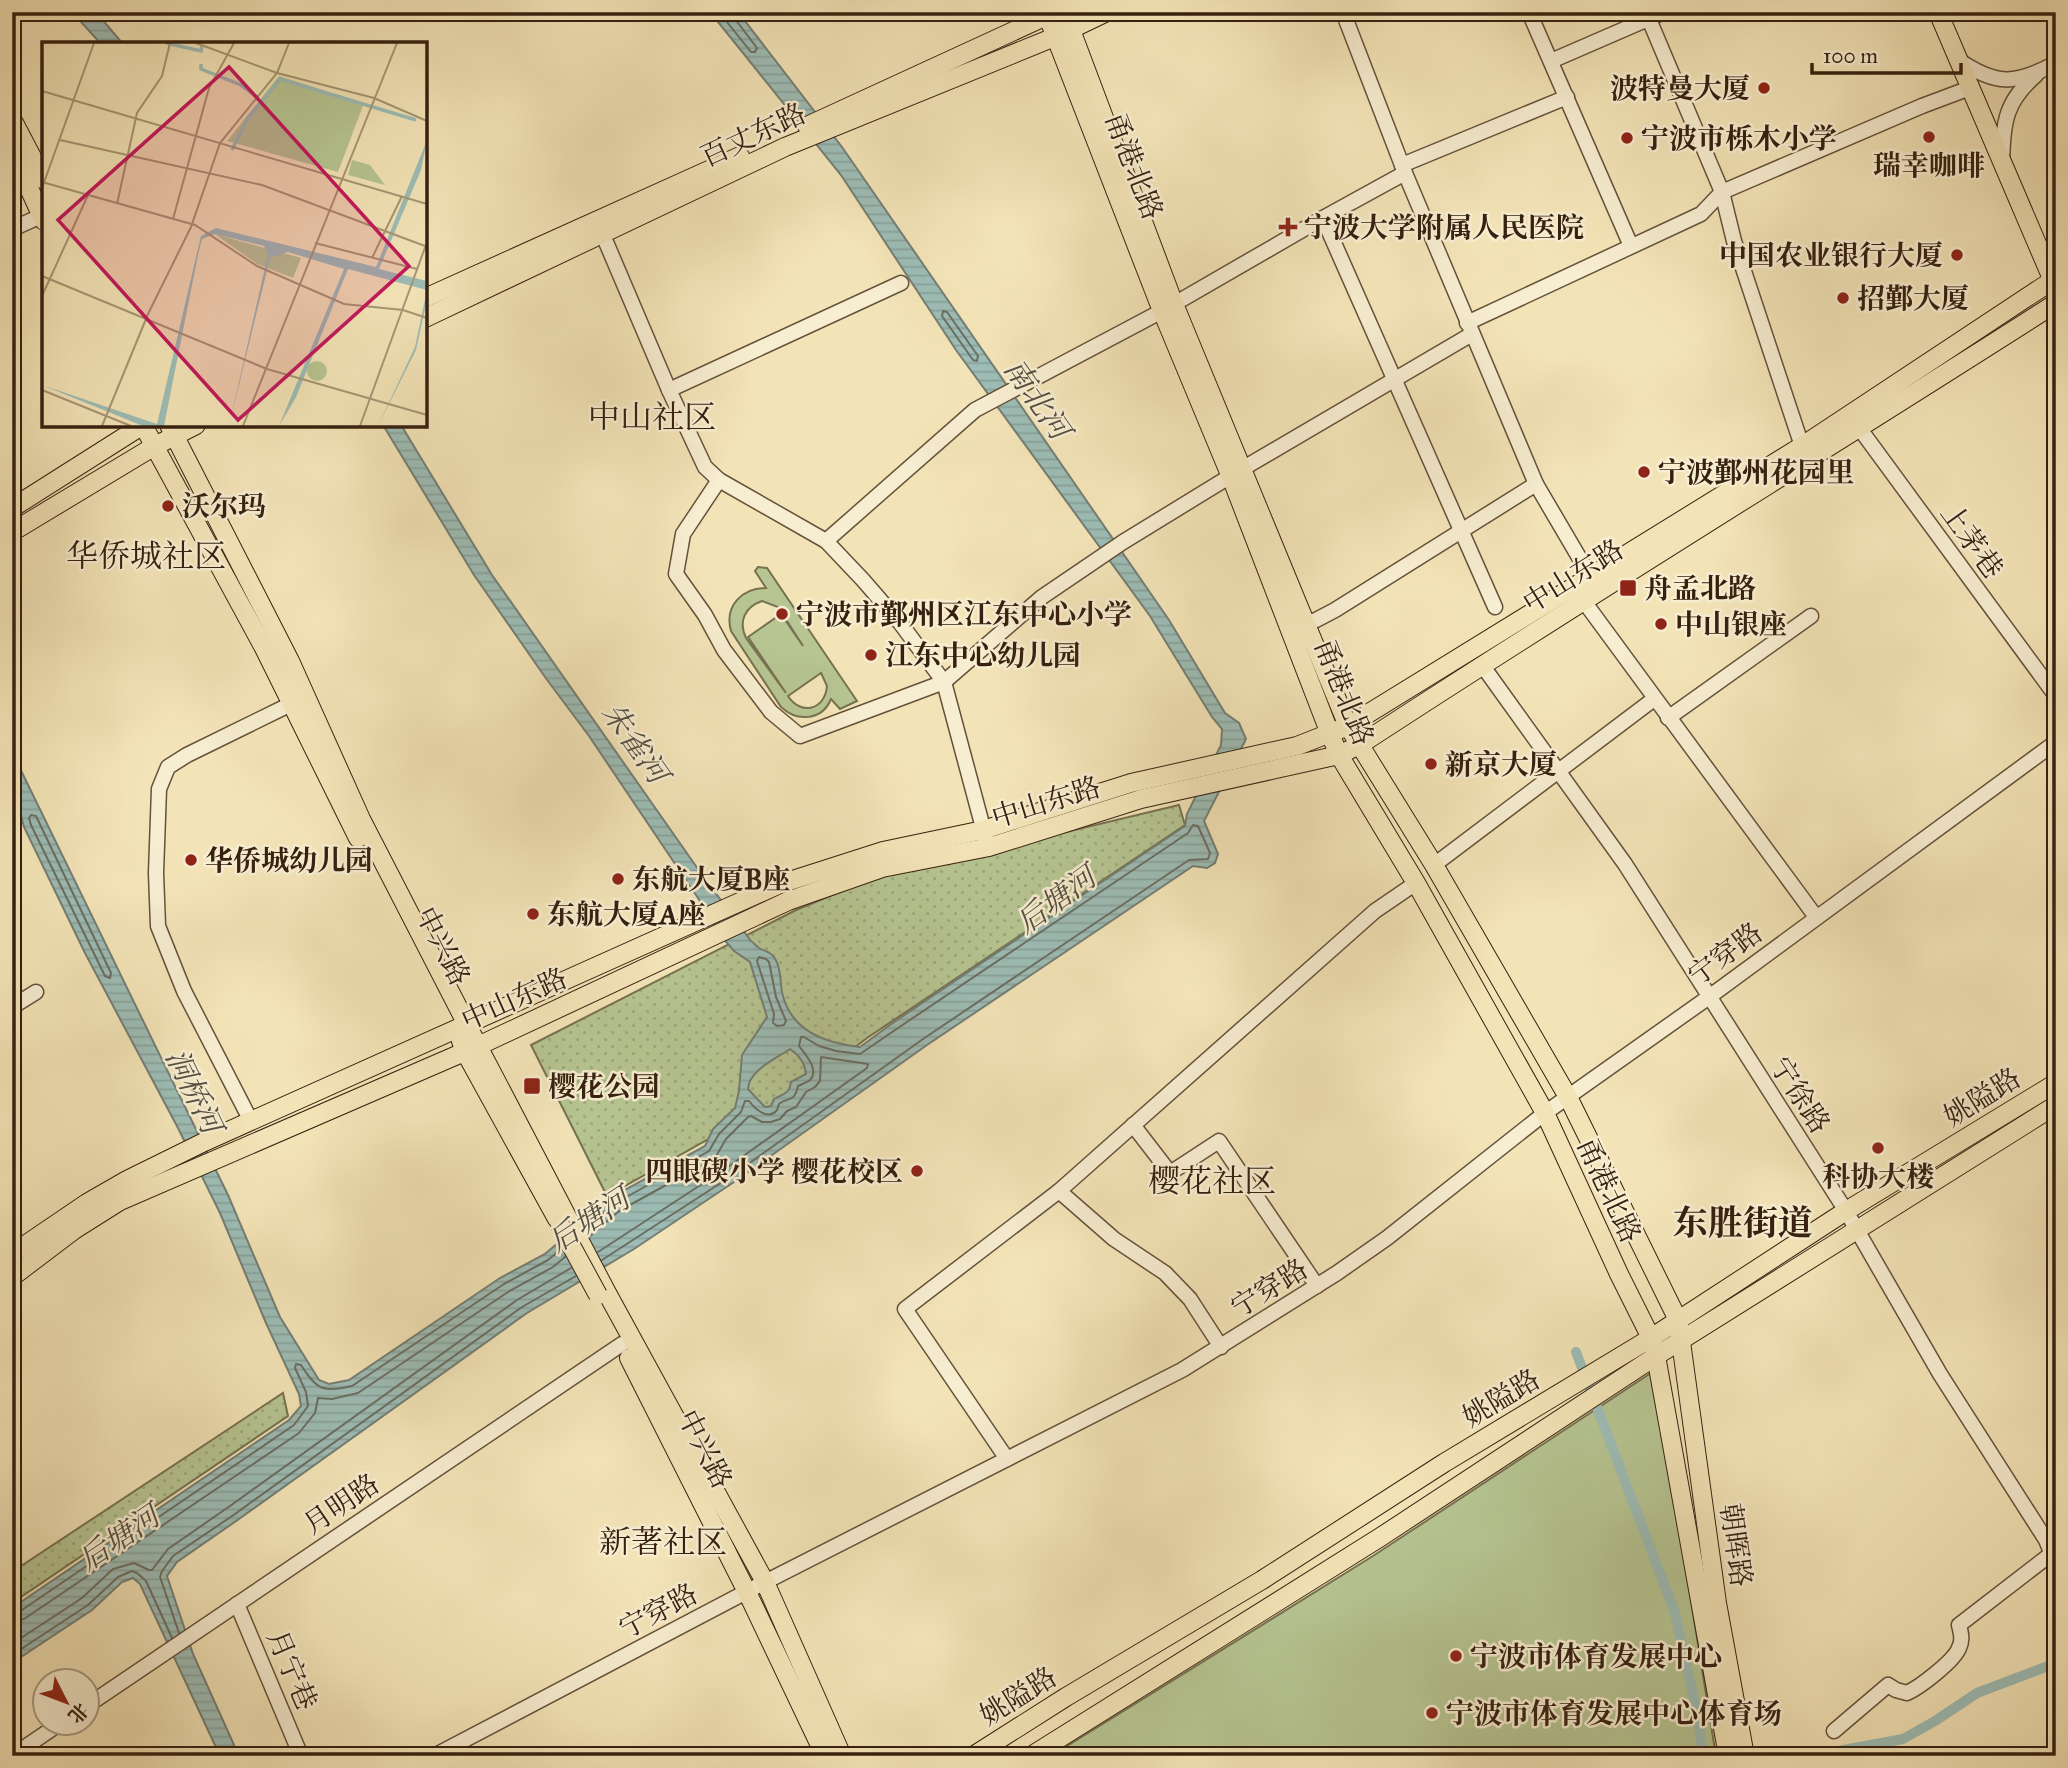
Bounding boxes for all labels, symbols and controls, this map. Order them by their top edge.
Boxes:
scale bar [1812,32,1961,76]
inset map [42,42,427,427]
text: 100 m [1823,43,1878,69]
place label: 波特曼大厦 [1610,71,1750,106]
marker: 波特曼大厦 [1756,80,1772,96]
street label: 百丈东路 [695,95,811,175]
street label: 甬港北路 [1098,107,1170,225]
place label: 宁波市栎木小学 [1641,121,1837,156]
marker: 瑞幸咖啡 [1921,129,1937,145]
marker: 宁波市栎木小学 [1619,130,1635,146]
place label: 瑞幸咖啡 [1873,148,1985,183]
place label: 宁波大学附属人民医院 [1304,210,1584,245]
marker: 宁波大学附属人民医院 [1278,217,1298,237]
place label: 中国农业银行大厦 [1719,238,1943,273]
marker: 中国农业银行大厦 [1949,247,1965,263]
place label: 招鄞大厦 [1857,281,1969,316]
marker: 招鄞大厦 [1835,290,1851,306]
water label: 南北河 [996,352,1080,450]
district label: 中山社区 [588,398,716,437]
place label: 宁波鄞州花园里 [1658,455,1854,490]
marker: 宁波鄞州花园里 [1636,464,1652,480]
place label: 沃尔玛 [182,489,266,524]
street label: 上茅巷 [1933,497,2011,585]
marker: 沃尔玛 [160,498,176,514]
street label: 中山东路 [1516,531,1630,621]
district label: 华侨城社区 [66,537,226,576]
place label: 舟孟北路 [1644,571,1756,606]
marker: 舟孟北路 [1618,578,1638,598]
place label: 宁波市鄞州区江东中心小学 [796,597,1132,632]
marker: 宁波市鄞州区江东中心小学 [774,606,790,622]
place label: 中山银座 [1675,607,1787,642]
marker: 中山银座 [1653,616,1669,632]
street label: 甬港北路 [1307,634,1381,750]
place label: 江东中心幼儿园 [885,638,1081,673]
marker: 江东中心幼儿园 [863,647,879,663]
water label: 朱雀河 [594,696,678,794]
place label: 新京大厦 [1445,747,1557,782]
marker: 新京大厦 [1423,756,1439,772]
street label: 中山东路 [987,769,1105,835]
place label: 华侨城幼儿园 [205,843,373,878]
marker: 华侨城幼儿园 [183,852,199,868]
water label: 后塘河 [1009,856,1107,941]
place label: 东航大厦B座 [632,862,791,897]
marker: 东航大厦B座 [610,871,626,887]
place label: 东航大厦A座 [547,897,706,932]
street label: 中兴路 [408,901,478,991]
marker: 东航大厦A座 [525,906,541,922]
street label: 宁穿路 [1681,915,1769,993]
street label: 中山东路 [456,960,572,1038]
water label: 洞桥河 [158,1043,232,1144]
street label: 宁徐路 [1762,1050,1838,1140]
street label: 姚隘路 [1937,1060,2027,1134]
place label: 樱花公园 [548,1069,660,1104]
marker: 樱花公园 [522,1076,542,1096]
street label: 甬港北路 [1569,1132,1649,1248]
marker: 科协大楼 [1870,1140,1886,1156]
place label: 四眼碶小学 樱花校区 [645,1154,903,1189]
place label: 科协大楼 [1822,1159,1934,1194]
district label: 樱花社区 [1148,1162,1276,1201]
marker: 四眼碶小学 樱花校区 [909,1163,925,1179]
water label: 后塘河 [541,1178,641,1260]
district label: 东胜街道 [1673,1202,1813,1245]
street label: 宁穿路 [1224,1251,1314,1325]
street label: 姚隘路 [1456,1361,1546,1435]
street label: 中兴路 [670,1404,740,1494]
street label: 月明路 [296,1466,386,1542]
water label: 后塘河 [72,1495,171,1578]
street label: 朝晖路 [1713,1501,1759,1589]
district label: 新著社区 [599,1523,727,1562]
street label: 宁穿路 [613,1576,703,1646]
street label: 月宁巷 [259,1624,325,1716]
place label: 宁波市体育发展中心 [1470,1639,1722,1674]
marker: 宁波市体育发展中心 [1448,1648,1464,1664]
street label: 姚隘路 [973,1659,1063,1733]
north arrow [32,1666,102,1736]
place label: 宁波市体育发展中心体育场 [1446,1696,1782,1731]
text: 北 [63,1698,93,1728]
marker: 宁波市体育发展中心体育场 [1424,1705,1440,1721]

